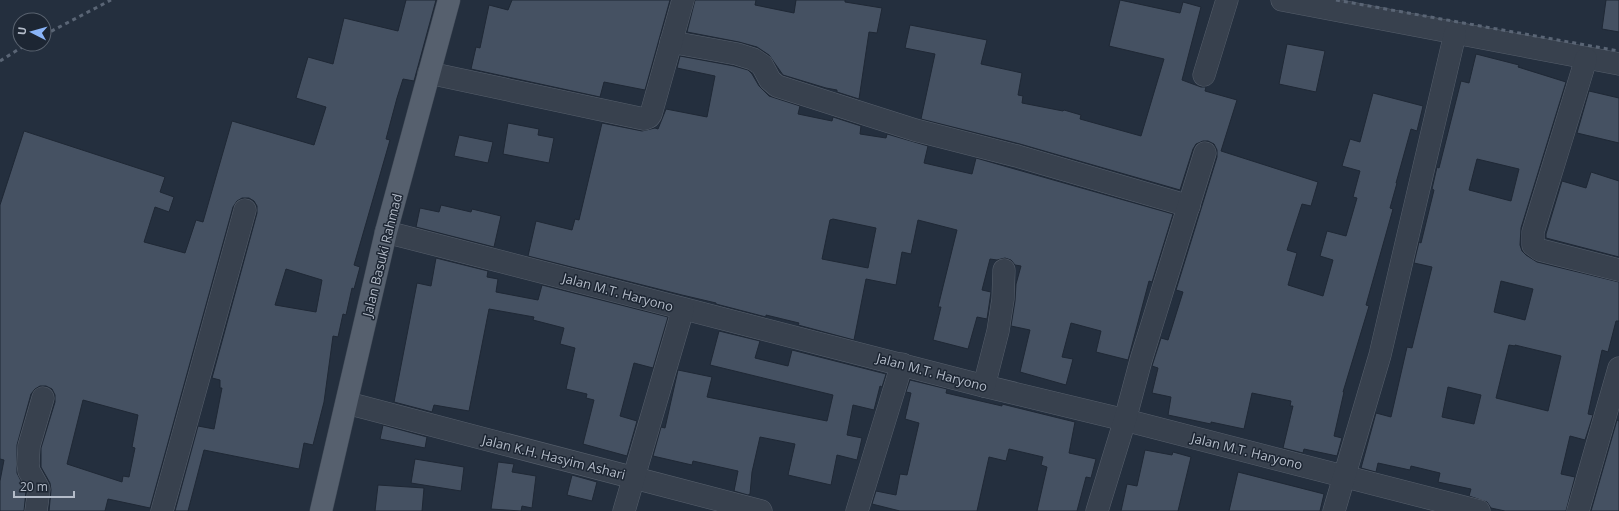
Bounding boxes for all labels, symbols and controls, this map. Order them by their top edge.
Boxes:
north arrow [12,12,52,52]
text: U [14,26,29,36]
street label: Jalan Basuki Rahmad [358,192,406,320]
street label: Jalan M.T. Haryono [559,268,675,315]
street label: Jalan M.T. Haryono [873,348,989,395]
street label: Jalan M.T. Haryono [1188,428,1305,474]
street label: Jalan K.H. Hasyim Ashari [479,430,627,483]
scale bar [14,473,74,499]
text: 20 m [20,478,48,495]

